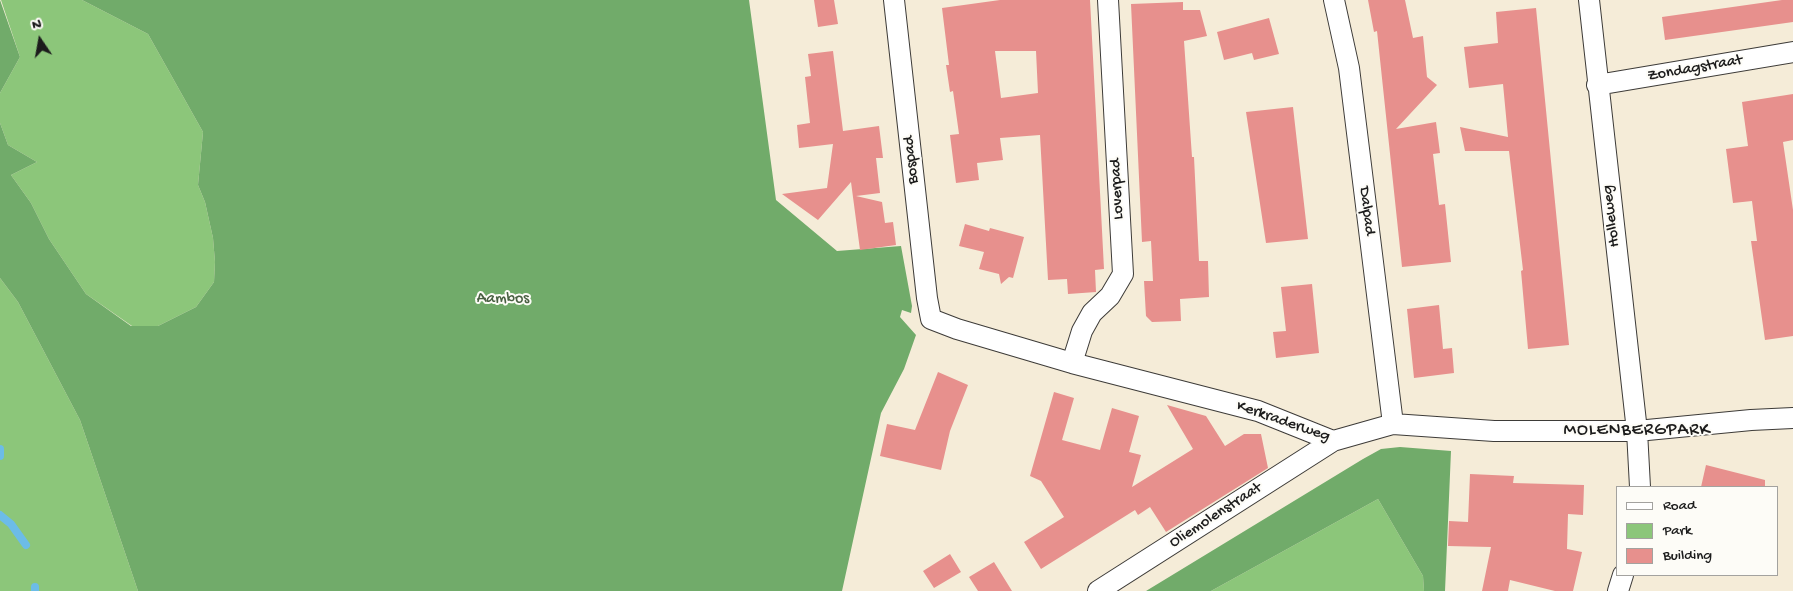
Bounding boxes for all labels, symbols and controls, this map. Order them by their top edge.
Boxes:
north arrow [15,15,65,65]
text: N [31,16,43,34]
street label: Zondagstraat [1646,51,1744,87]
street label: Bospad [900,135,924,185]
street label: Loverpad [1107,158,1129,220]
street label: Holleweg [1599,184,1625,248]
street label: Dalpad [1353,186,1379,236]
park label: Aambos [477,290,529,310]
street label: Kerkraderweg [1234,397,1332,447]
district label: MOLENBERGPARK [1562,420,1712,442]
street label: Oliemolenstraat [1166,479,1266,553]
legend [1616,486,1778,576]
text: Road [1663,497,1696,515]
text: Park [1663,522,1692,540]
text: Building [1663,547,1712,565]

